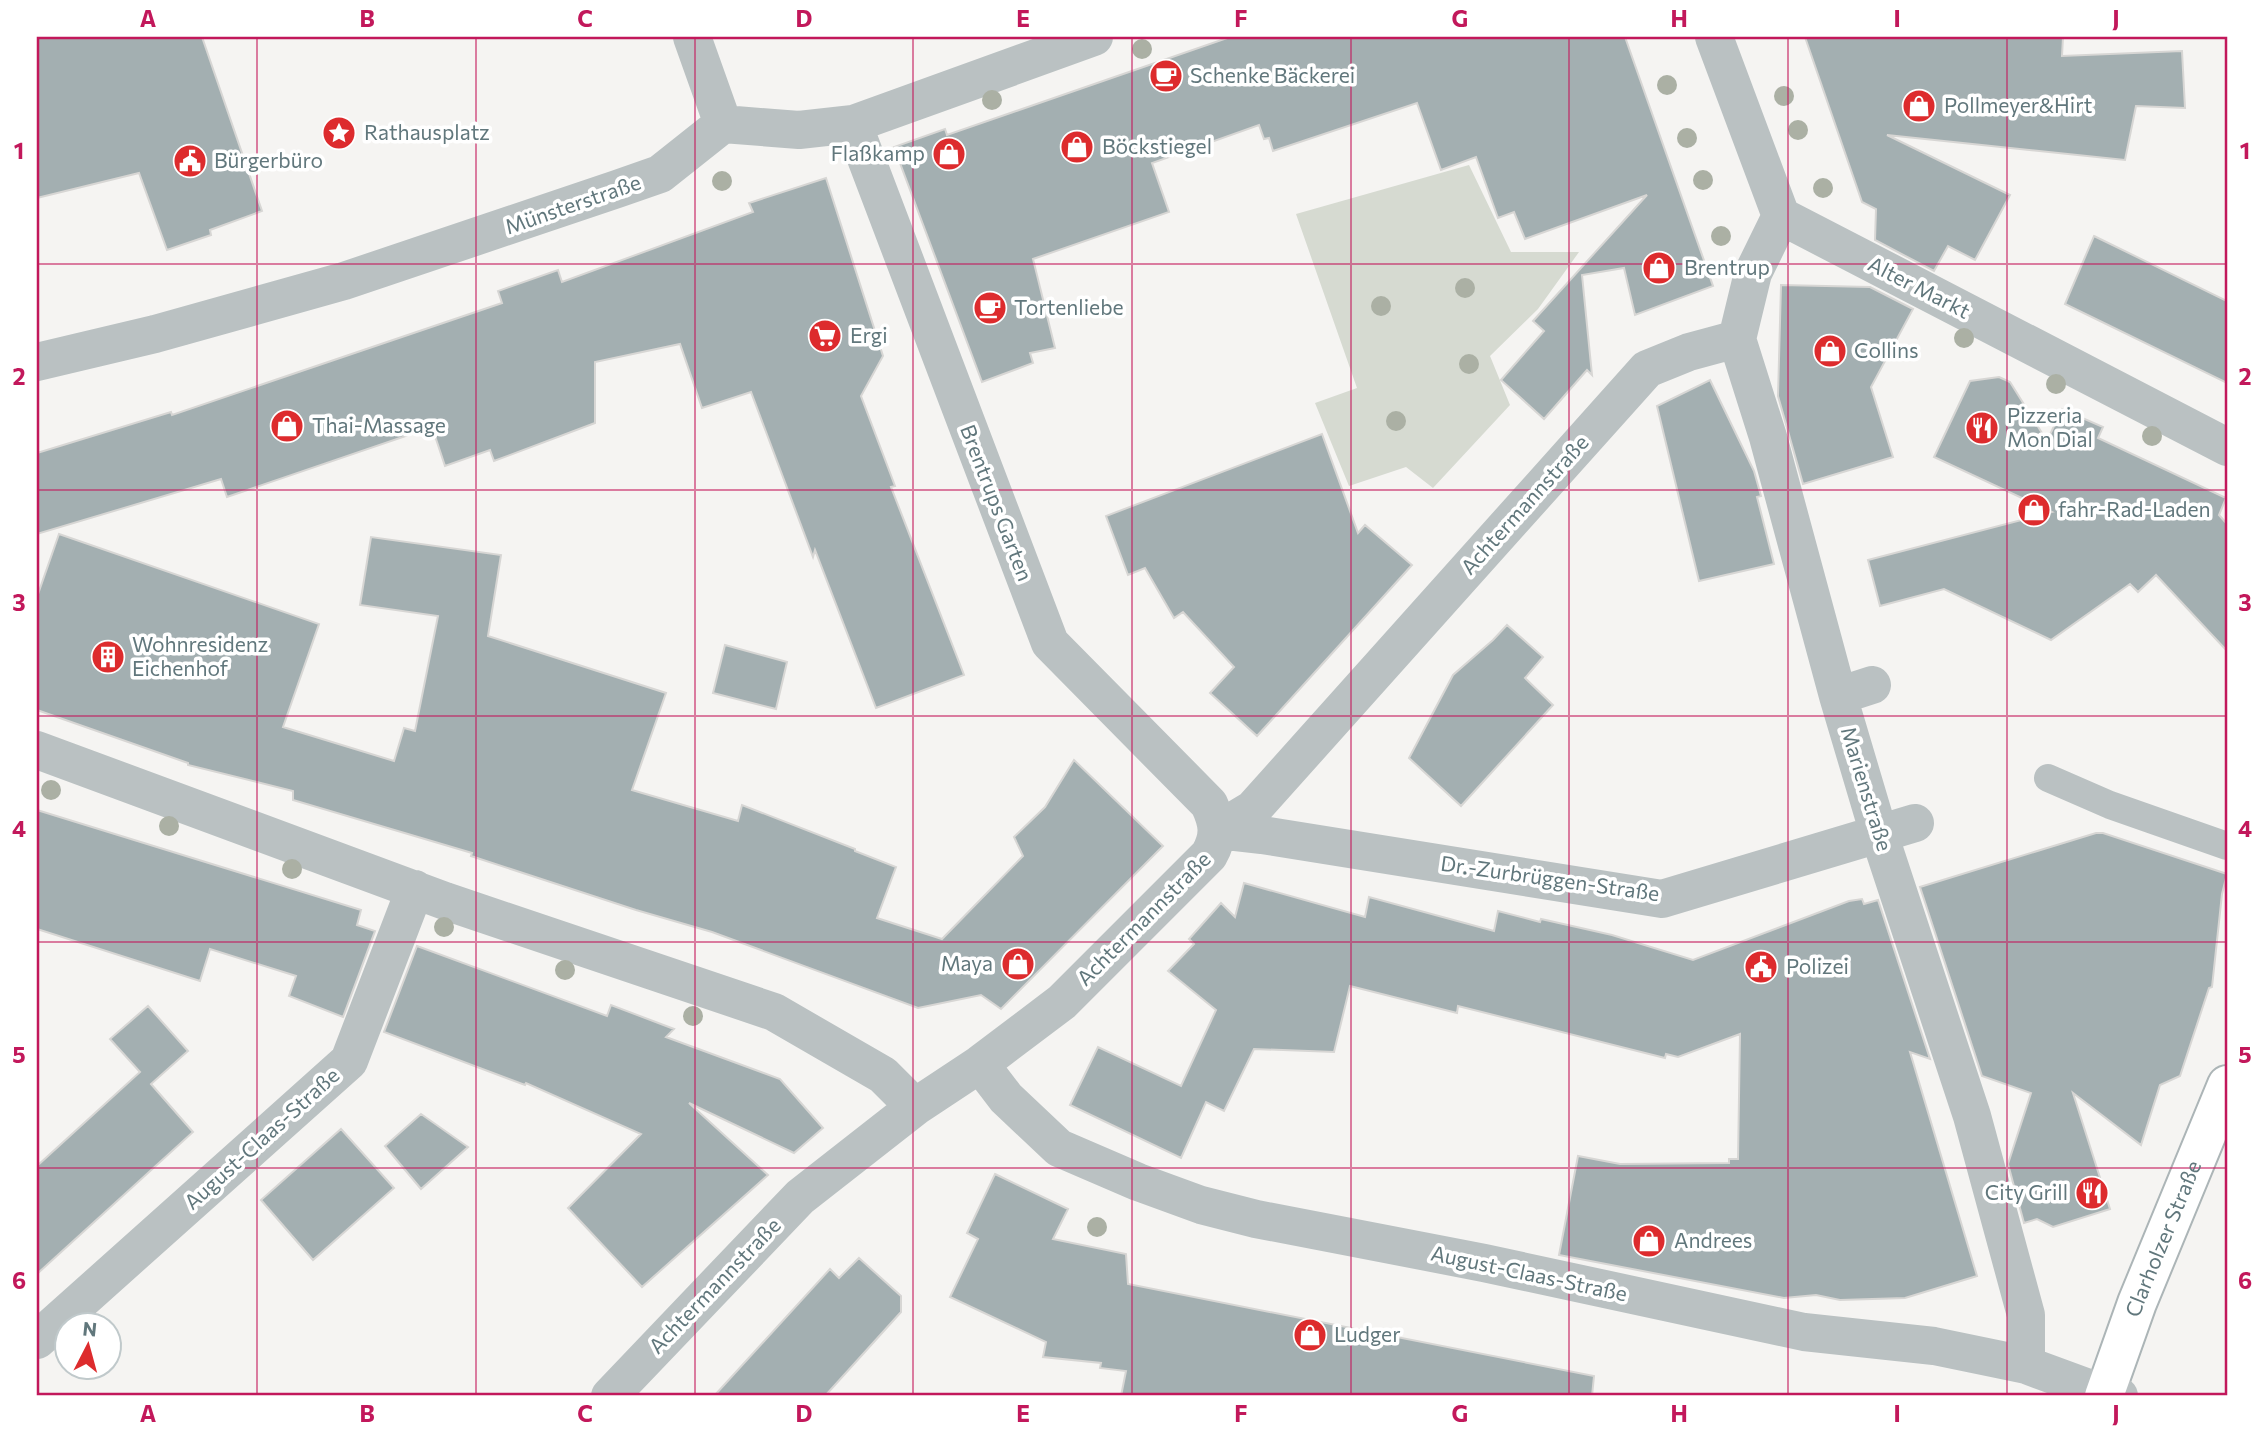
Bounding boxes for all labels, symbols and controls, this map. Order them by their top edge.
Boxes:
text: A [140,4,157,32]
text: B [359,4,375,32]
text: C [577,4,593,32]
text: D [796,4,813,32]
text: E [1016,4,1030,32]
text: F [1234,4,1248,32]
text: G [1452,4,1468,32]
text: H [1670,4,1688,32]
text: I [1893,4,1901,32]
text: J [2112,4,2120,32]
cafe icon: Schenke Bäckerei [1147,57,1185,95]
place label: Schenke Bäckerei [1190,62,1355,87]
shop icon: Pollmeyer&Hirt [1900,87,1938,125]
place label: Pollmeyer&Hirt [1944,92,2092,117]
place icon: Rathausplatz [320,114,358,152]
place label: Rathausplatz [364,119,490,144]
shop icon: Böckstiegel [1058,128,1096,166]
place label: Böckstiegel [1102,133,1212,158]
shop icon: Flaßkamp [930,135,968,173]
text: 1 [14,136,24,164]
text: 1 [2240,136,2250,164]
place label: Flaßkamp [831,140,925,165]
public building icon: Bürgerbüro [171,142,209,180]
place label: Bürgerbüro [214,147,323,172]
street label: Münsterstraße [501,169,644,239]
shop icon: Brentrup [1640,249,1678,287]
street label: Alter Markt [1865,250,1975,323]
place label: Brentrup [1684,254,1770,279]
cafe icon: Tortenliebe [971,289,1009,327]
place label: Tortenliebe [1014,294,1124,319]
supermarket icon: Ergi [806,317,844,355]
place label: Ergi [850,322,888,347]
shop icon: Collins [1811,332,1849,370]
place label: Collins [1854,337,1919,362]
text: 2 [12,362,26,390]
text: 2 [2238,362,2252,390]
place label: Pizzeria Mon Dial [2007,402,2093,451]
shop icon: Thai-Massage [268,407,306,445]
restaurant icon: Pizzeria Mon Dial [1963,409,2001,447]
place label: Thai-Massage [312,412,446,437]
street label: Brentrups Garten [956,421,1039,584]
street label: Achtermannstraße [1455,429,1593,579]
shop icon: fahr-Rad-Laden [2015,491,2053,529]
place label: fahr-Rad-Laden [2058,496,2211,521]
text: 3 [12,588,26,616]
text: 3 [2238,588,2252,616]
place label: Wohnresidenz Eichenhof [132,631,268,680]
building icon: Wohnresidenz Eichenhof [89,638,127,676]
street label: Marienstraße [1837,723,1898,854]
text: 4 [12,814,26,842]
text: 4 [2238,814,2252,842]
street label: Achtermannstraße [1071,846,1215,990]
street label: Dr.-Zurbrüggen-Straße [1439,850,1661,905]
shop icon: Maya [999,945,1037,983]
public building icon: Polizei [1742,948,1780,986]
place label: Maya [941,950,993,975]
place label: Polizei [1786,953,1849,978]
text: 5 [12,1040,26,1068]
text: 5 [2238,1040,2252,1068]
street label: August-Claas-Straße [178,1062,344,1214]
street label: Clarholzer Straße [2119,1157,2205,1320]
restaurant icon: City Grill [2073,1174,2111,1212]
place label: City Grill [1985,1179,2068,1204]
street label: Achtermannstraße [643,1212,785,1358]
shop icon: Andrees [1630,1222,1668,1260]
place label: Andrees [1674,1227,1752,1252]
street label: August-Claas-Straße [1429,1240,1630,1306]
text: 6 [12,1266,26,1294]
text: 6 [2238,1266,2252,1294]
north arrow [52,1310,122,1380]
text: N [82,1316,98,1341]
shop icon: Ludger [1291,1316,1329,1354]
place label: Ludger [1334,1321,1401,1346]
text: A [140,1399,157,1427]
text: B [359,1399,375,1427]
text: C [577,1399,593,1427]
text: D [796,1399,813,1427]
text: E [1016,1399,1030,1427]
text: F [1234,1399,1248,1427]
text: G [1452,1399,1468,1427]
text: H [1670,1399,1688,1427]
text: I [1893,1399,1901,1427]
text: J [2112,1399,2120,1427]

